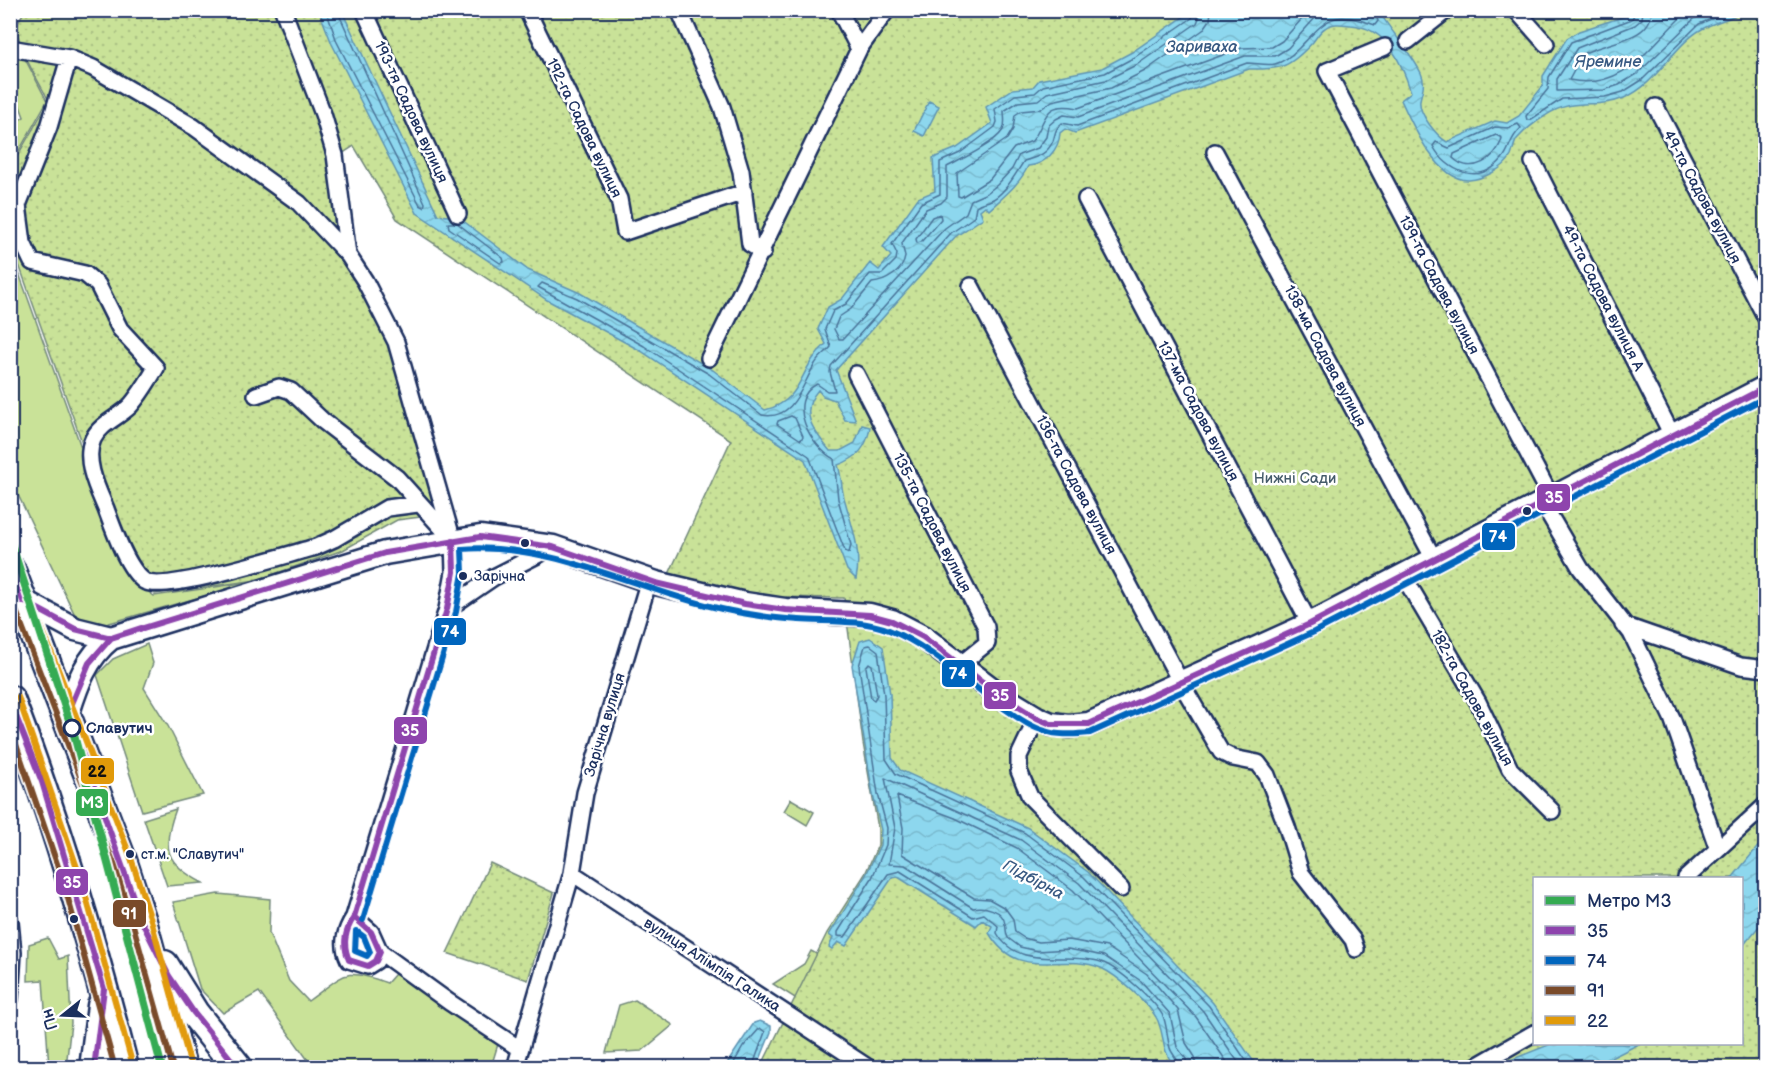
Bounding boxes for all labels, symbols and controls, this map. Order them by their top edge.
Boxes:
street label: 193-тя Садова вулиця [370,38,452,186]
water label: Зариваха [1166,38,1238,57]
water label: Яремине [1574,53,1641,72]
street label: 192-га Садова вулиця [542,55,626,201]
street label: 49-та Садова вулиця [1659,127,1745,267]
street label: 139-та Садова вулиця [1394,212,1484,358]
street label: 49-та Садова вулиця А [1558,222,1649,375]
street label: 138-ма Садова вулиця [1280,282,1370,430]
street label: 137-ма Садова вулиця [1153,338,1243,484]
street label: 136-та Садова вулиця [1031,412,1121,558]
street label: 135-та Садова вулиця [889,450,975,596]
park label: Нижні Сади [1254,469,1336,488]
line badge: 35 [1536,483,1571,512]
text: 35 [1545,489,1563,508]
unlabelled marker [1521,505,1533,517]
line badge: 74 [1481,522,1516,551]
text: 74 [1489,528,1508,547]
unlabelled marker [519,537,531,549]
place label: Зарічна [474,568,526,585]
marker: Зарічна [457,570,469,582]
line badge: 74 [433,617,467,646]
text: 74 [441,623,460,642]
street label: 182-га Садова вулиця [1427,627,1517,769]
line badge: 74 [941,659,976,688]
text: 74 [949,665,968,684]
street label: Зарічна вулиця [580,671,630,779]
line badge: 35 [983,681,1017,710]
text: 35 [991,687,1009,706]
line badge: 35 [393,716,428,745]
marker: Славутич [63,719,81,737]
place label: Славутич [86,719,153,738]
text: 35 [401,722,419,741]
line badge: 22 [80,757,115,785]
text: 22 [87,763,107,782]
line badge: M3 [75,788,109,817]
text: M3 [80,794,104,813]
place label: ст.м. "Славутич" [141,846,244,863]
marker: ст.м. "Славутич" [124,848,136,860]
water label: Підбірна [999,856,1067,904]
line badge: 35 [55,868,89,896]
text: 35 [63,874,81,893]
legend [1533,877,1743,1045]
text: Метро M3 [1587,891,1671,912]
line badge: 91 [112,899,147,928]
text: 91 [121,905,137,924]
unlabelled marker [68,913,80,925]
street label: вулиця Алімпія Галика [640,914,784,1016]
text: 35 [1587,921,1608,942]
text: 74 [1587,951,1607,972]
text: 91 [1587,981,1604,1002]
north arrow [33,985,93,1045]
text: Пн [38,1006,62,1032]
text: 22 [1587,1011,1609,1032]

